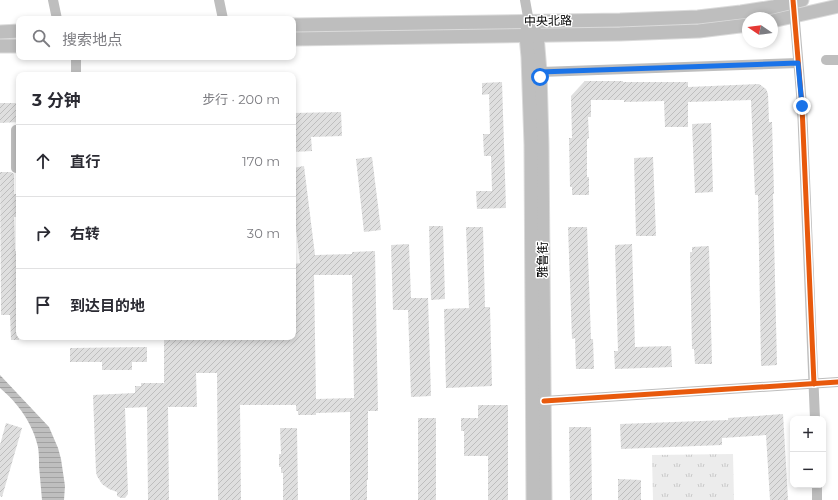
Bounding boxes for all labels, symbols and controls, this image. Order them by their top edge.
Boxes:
north arrow [742,12,778,48]
street label: 中央北路 [524,13,572,28]
search box [16,16,296,60]
icon: search [30,27,52,49]
text: 搜索地点 [62,30,122,49]
route start [531,68,549,86]
text: 3 分钟 [32,90,81,110]
text: 步行 · 200 m [202,91,280,107]
route end [793,97,811,115]
icon: ahead [32,150,54,172]
text: 直行 [70,152,100,171]
text: 170 m [242,153,280,169]
icon: right [32,222,54,244]
text: 右转 [70,224,100,243]
text: 30 m [247,225,280,241]
street label: 雅鲁街 [535,242,550,278]
icon: arrive [32,294,54,316]
text: 到达目的地 [70,296,145,315]
map controls [790,416,826,488]
button: + [790,416,826,452]
button: − [790,452,826,488]

